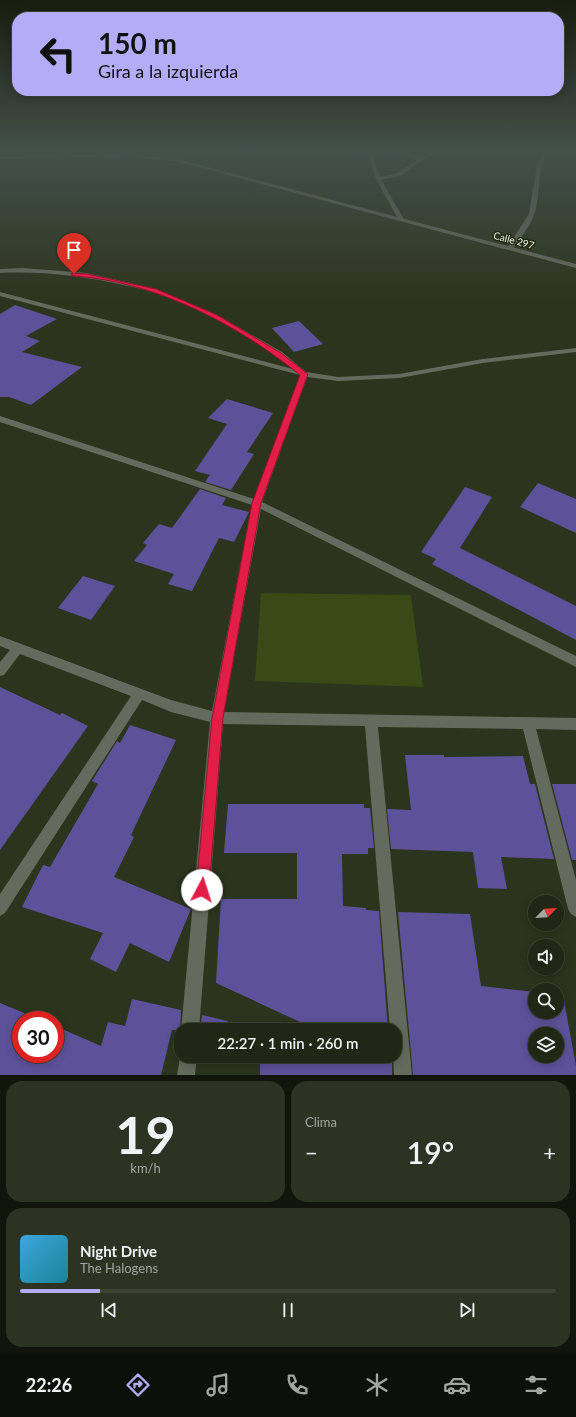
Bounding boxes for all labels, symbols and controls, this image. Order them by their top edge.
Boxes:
text: 150 m [98,26,177,60]
icon: left [32,28,84,80]
text: Gira a la izquierda [98,60,238,82]
street label: Calle 297 [492,229,536,251]
pin [57,233,91,274]
icon: arrive [63,239,85,261]
position arrow [181,869,223,911]
north arrow [528,895,564,931]
map controls [528,895,564,1063]
button: sound [528,939,564,975]
button: search [528,983,564,1019]
speed limit sign: 30 [12,1011,64,1063]
button: layers [528,1027,564,1063]
text: 22:27 · 1 min · 260 m [218,1034,358,1052]
text: 19 [115,1103,176,1165]
text: Clima [305,1114,337,1130]
text: 19° [407,1134,454,1170]
text: − [305,1139,318,1166]
text: + [543,1139,556,1166]
text: km/h [130,1160,161,1176]
text: Night Drive [80,1242,157,1260]
text: The Halogens [80,1260,158,1276]
icon: previous [98,1299,120,1321]
icon: pause [277,1299,299,1321]
icon: next [456,1299,478,1321]
icon: directions [124,1371,152,1399]
icon: music [204,1371,232,1399]
icon: phone [283,1371,311,1399]
icon: climate [363,1371,391,1399]
icon: car [443,1371,471,1399]
icon: filters [522,1371,550,1399]
text: 22:26 [26,1374,72,1396]

